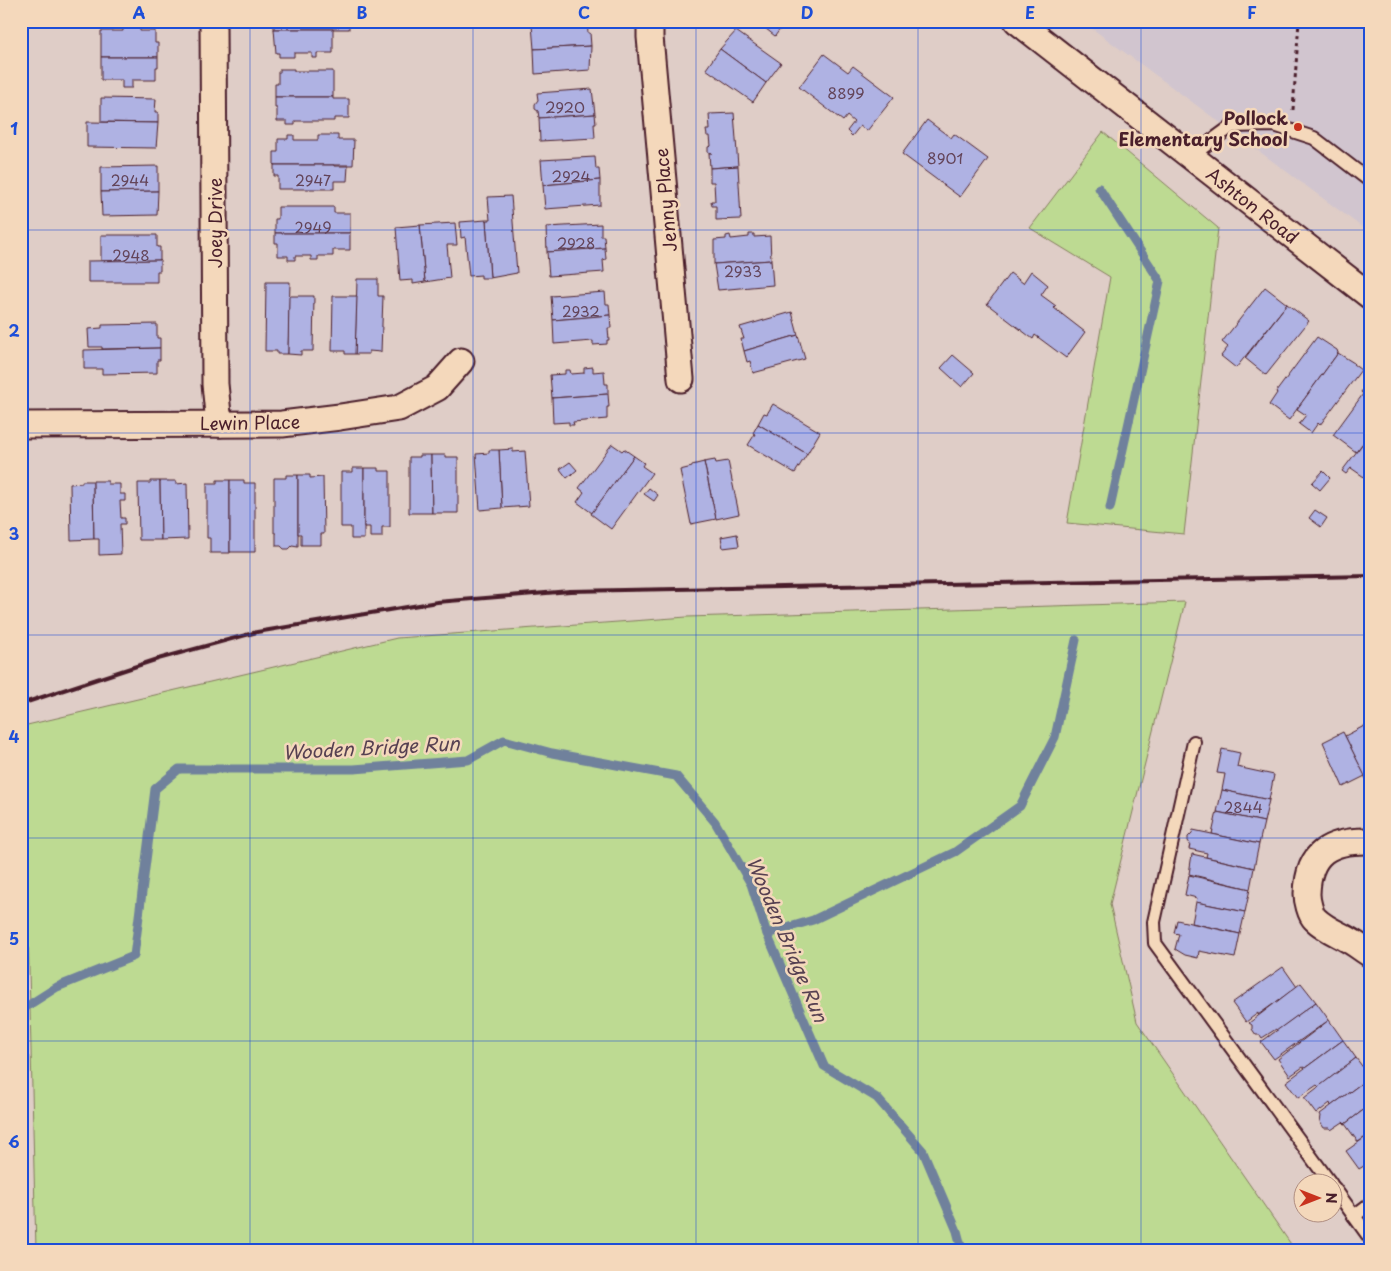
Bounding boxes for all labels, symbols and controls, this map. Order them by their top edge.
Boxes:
text: A [133,0,146,24]
text: B [357,0,368,24]
text: C [578,0,590,24]
text: D [801,0,813,24]
text: E [1025,0,1035,24]
text: F [1247,0,1257,24]
house number: 8899 [827,81,865,104]
house number: 2920 [545,95,585,118]
place label: Pollock Elementary School [1118,104,1288,152]
text: 1 [10,116,18,140]
marker: Pollock Elementary School [1292,121,1304,133]
house number: 8901 [927,146,963,169]
street label: Jenny Place [647,147,683,253]
street label: Ashton Road [1201,160,1305,250]
house number: 2924 [552,164,590,187]
house number: 2944 [111,168,149,191]
house number: 2947 [295,168,331,191]
street label: Joey Drive [201,178,228,268]
house number: 2949 [294,215,332,238]
house number: 2928 [557,231,595,254]
house number: 2948 [112,243,150,266]
house number: 2933 [724,259,762,282]
house number: 2932 [562,299,600,322]
text: 2 [8,318,20,342]
street label: Lewin Place [200,408,300,436]
text: 3 [9,521,19,545]
text: 4 [9,724,20,748]
water label: Wooden Bridge Run [282,728,462,766]
house number: 2844 [1223,795,1263,818]
water label: Wooden Bridge Run [740,852,836,1027]
text: 5 [9,926,19,950]
text: 6 [8,1129,20,1153]
north arrow [1294,1174,1344,1224]
text: N [1321,1192,1342,1204]

